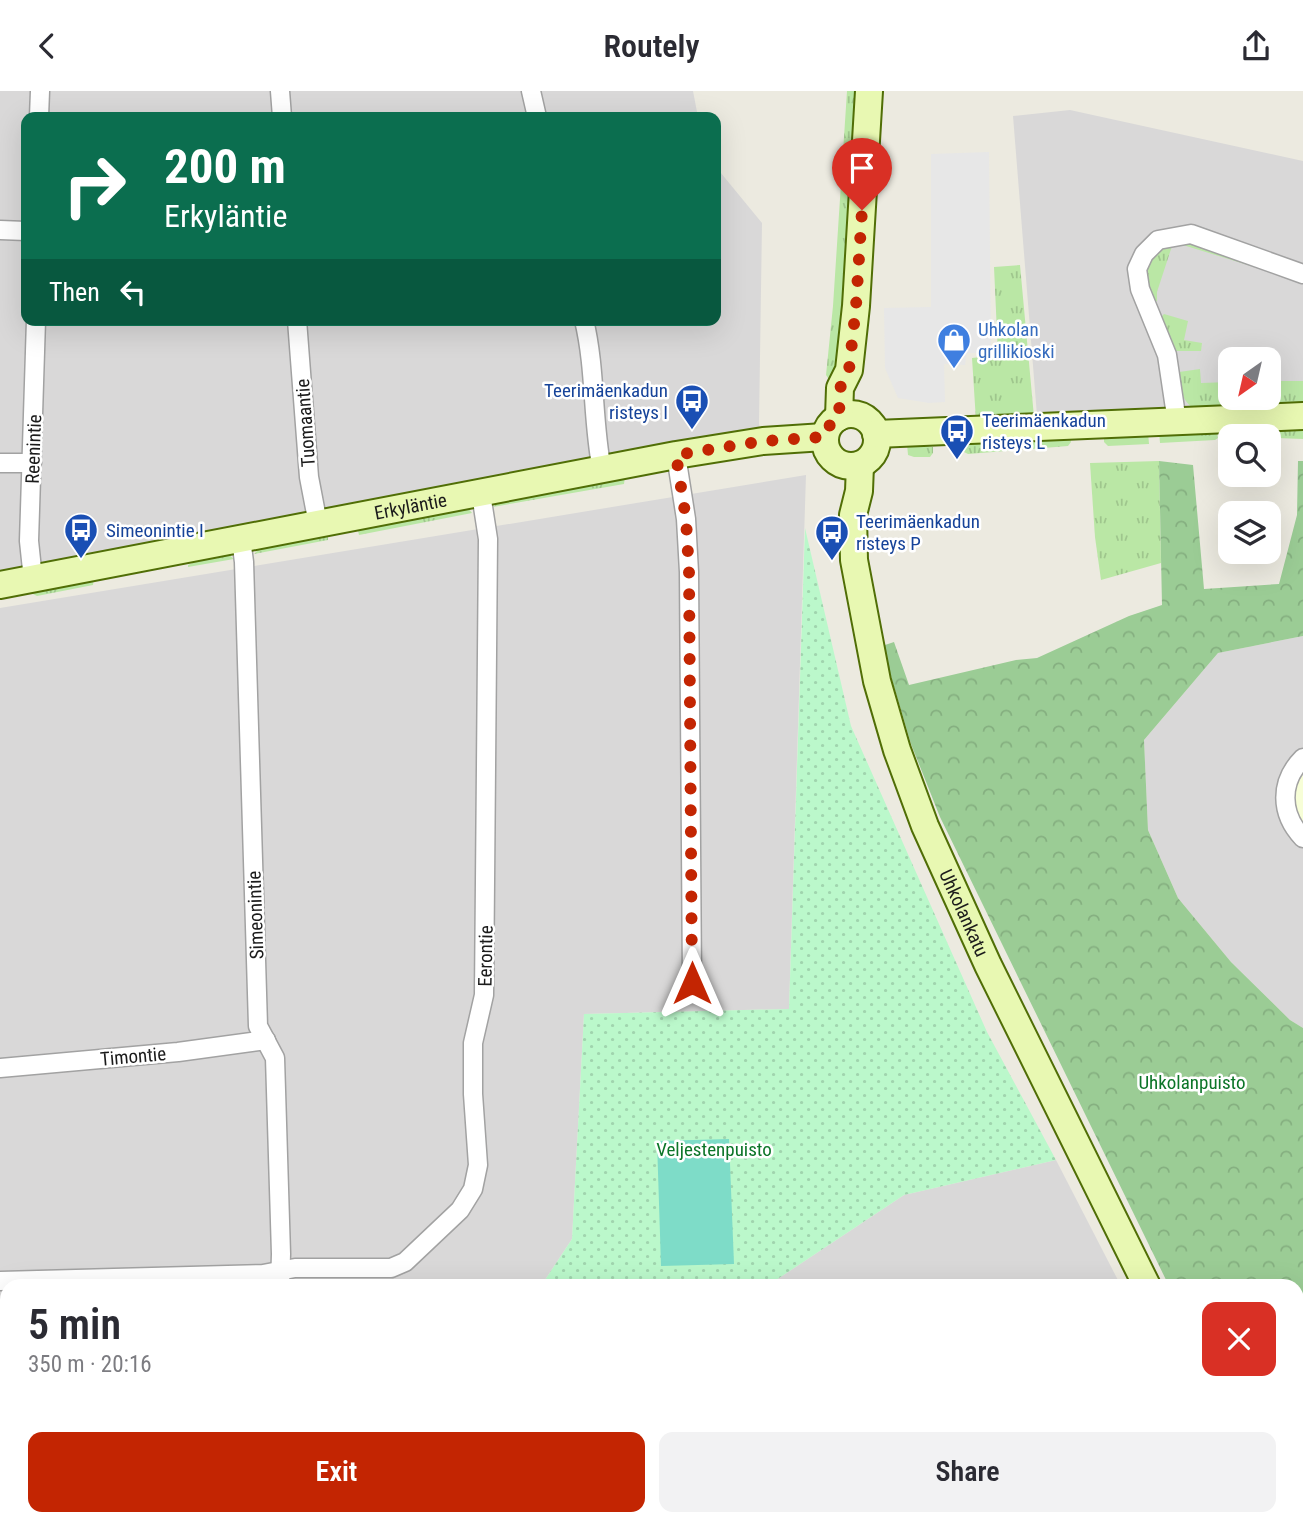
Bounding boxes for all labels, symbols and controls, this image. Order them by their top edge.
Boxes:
icon: back [28,27,66,65]
text: Routely [603,27,700,65]
icon: share [1237,27,1275,65]
text: 200 m [164,138,286,195]
pin [832,138,892,210]
icon: right [49,140,140,231]
icon: arrive [843,149,881,187]
text: Erkyläntie [164,197,287,235]
icon: left [114,273,152,311]
text: Then [49,277,100,307]
place label: Uhkolan grillikioski [978,318,1055,363]
shop icon: Uhkolan grillikioski [935,321,973,370]
north arrow [1218,347,1281,409]
map controls [1218,347,1281,564]
street label: Tuomaantie [291,378,320,468]
place label: Teerimäenkadun risteys I [544,379,668,424]
bus stop icon: Teerimäenkadun risteys I [673,382,711,431]
place label: Teerimäenkadun risteys L [982,409,1106,454]
bus stop icon: Teerimäenkadun risteys L [938,412,976,461]
street label: Reenintie [21,414,46,484]
button: search [1218,424,1281,487]
street label: Erkyläntie [372,488,449,525]
button: layers [1218,501,1281,564]
place label: Teerimäenkadun risteys P [856,510,980,555]
bus stop icon: Simeonintie I [62,511,100,560]
bus stop icon: Teerimäenkadun risteys P [813,513,851,562]
place label: Simeonintie I [106,519,204,542]
street label: Uhkolankatu [934,866,994,960]
street label: Simeonintie [242,870,269,960]
street label: Eerontie [473,925,498,987]
position arrow [655,946,729,1020]
street label: Timontie [99,1042,167,1071]
park label: Uhkolanpuisto [1138,1071,1246,1094]
park label: Veljestenpuisto [656,1138,772,1161]
text: 5 min [28,1300,121,1349]
button: close [1202,1302,1276,1376]
text: 350 m · 20:16 [28,1351,152,1378]
button: Exit [28,1432,645,1512]
button: Share [659,1432,1276,1512]

